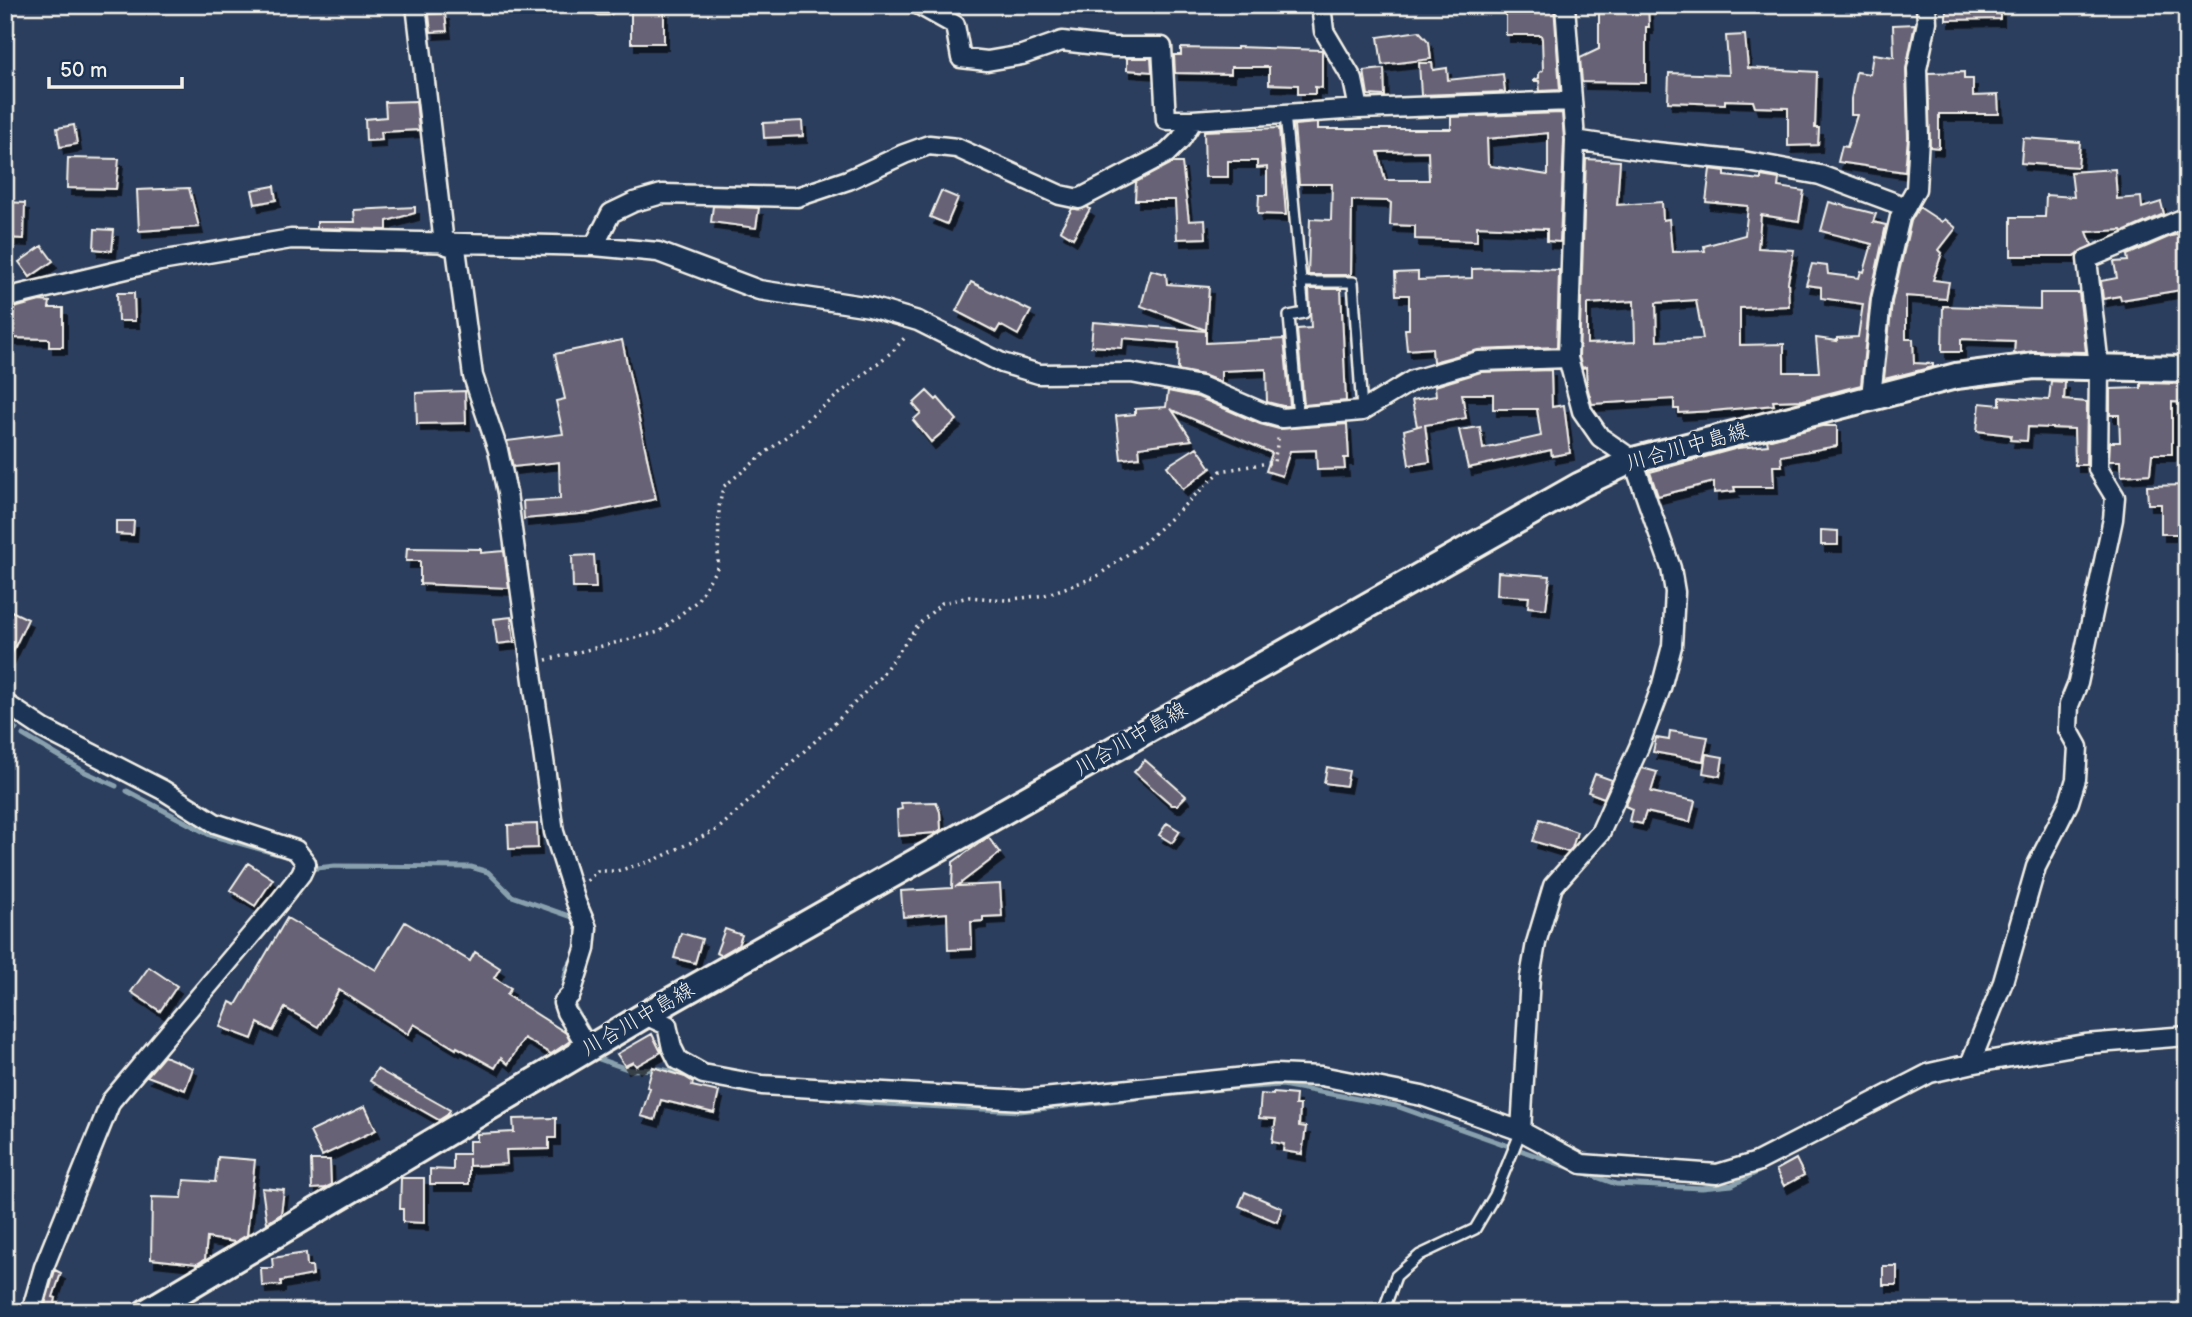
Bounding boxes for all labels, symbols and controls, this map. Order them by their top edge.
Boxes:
scale bar [49,46,182,90]
text: 50 m [60,58,107,83]
street label: 川合川中島線 [1623,418,1751,476]
street label: 川合川中島線 [1070,697,1192,781]
street label: 川合川中島線 [577,977,699,1061]

